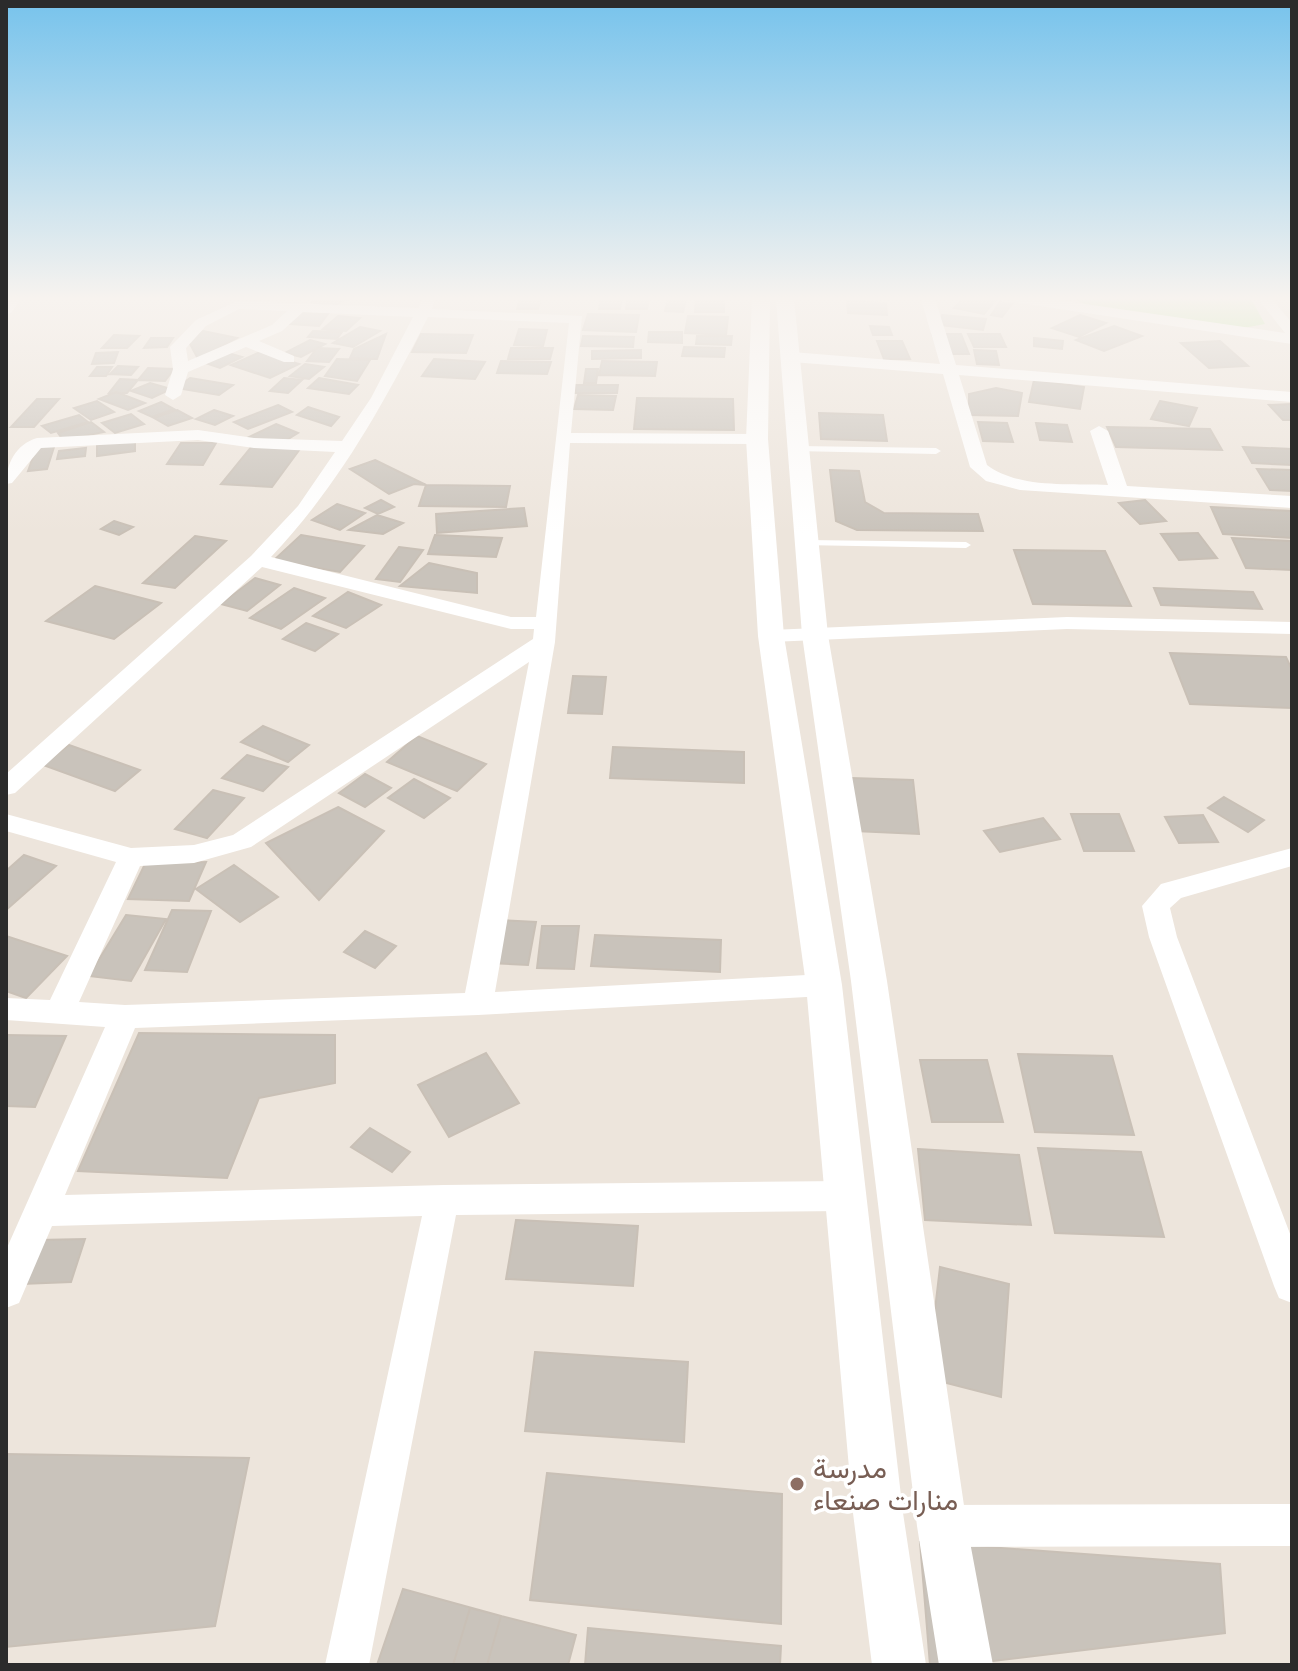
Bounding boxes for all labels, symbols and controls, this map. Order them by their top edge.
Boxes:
place label: مدرسة منارات صنعاء [813,1450,958,1518]
marker: مدرسة منارات صنعاء [788,1475,806,1493]

